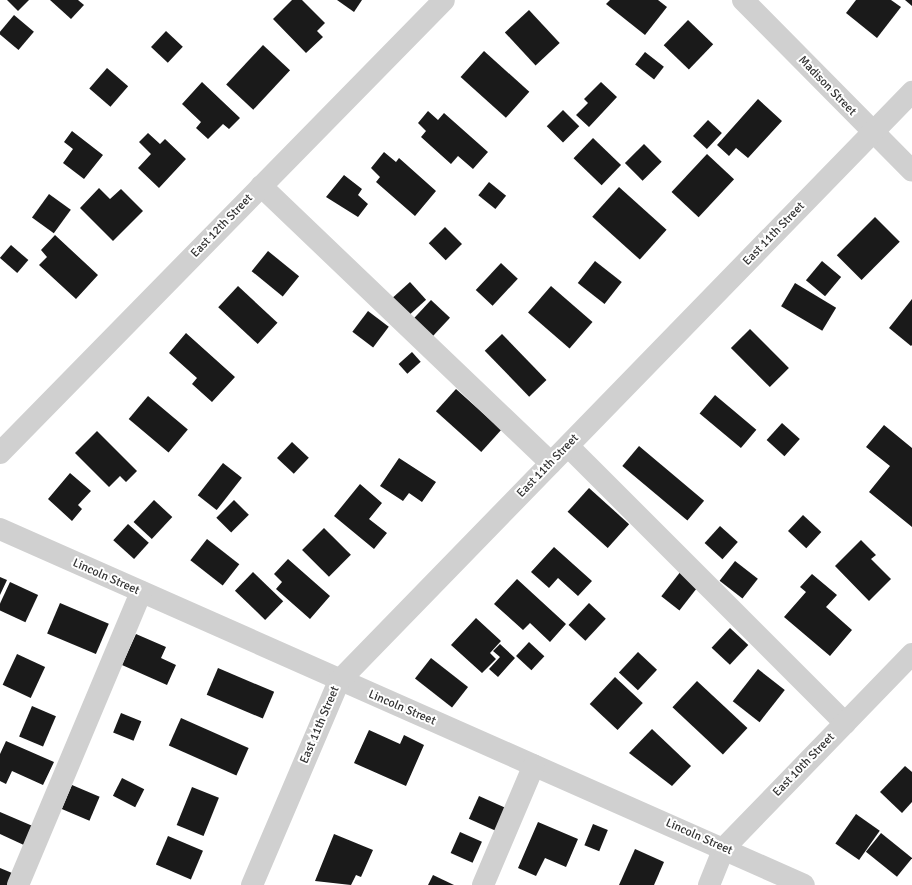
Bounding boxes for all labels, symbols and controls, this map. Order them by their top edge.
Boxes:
street label: Madison Street [795,53,859,119]
street label: East 12th Street [188,191,256,261]
street label: East 11th Street [740,199,808,269]
street label: East 11th Street [514,431,582,501]
street label: Lincoln Street [70,556,142,598]
street label: East 11th Street [297,684,343,766]
street label: Lincoln Street [366,687,438,729]
street label: East 10th Street [770,730,838,800]
street label: Lincoln Street [663,816,735,858]

